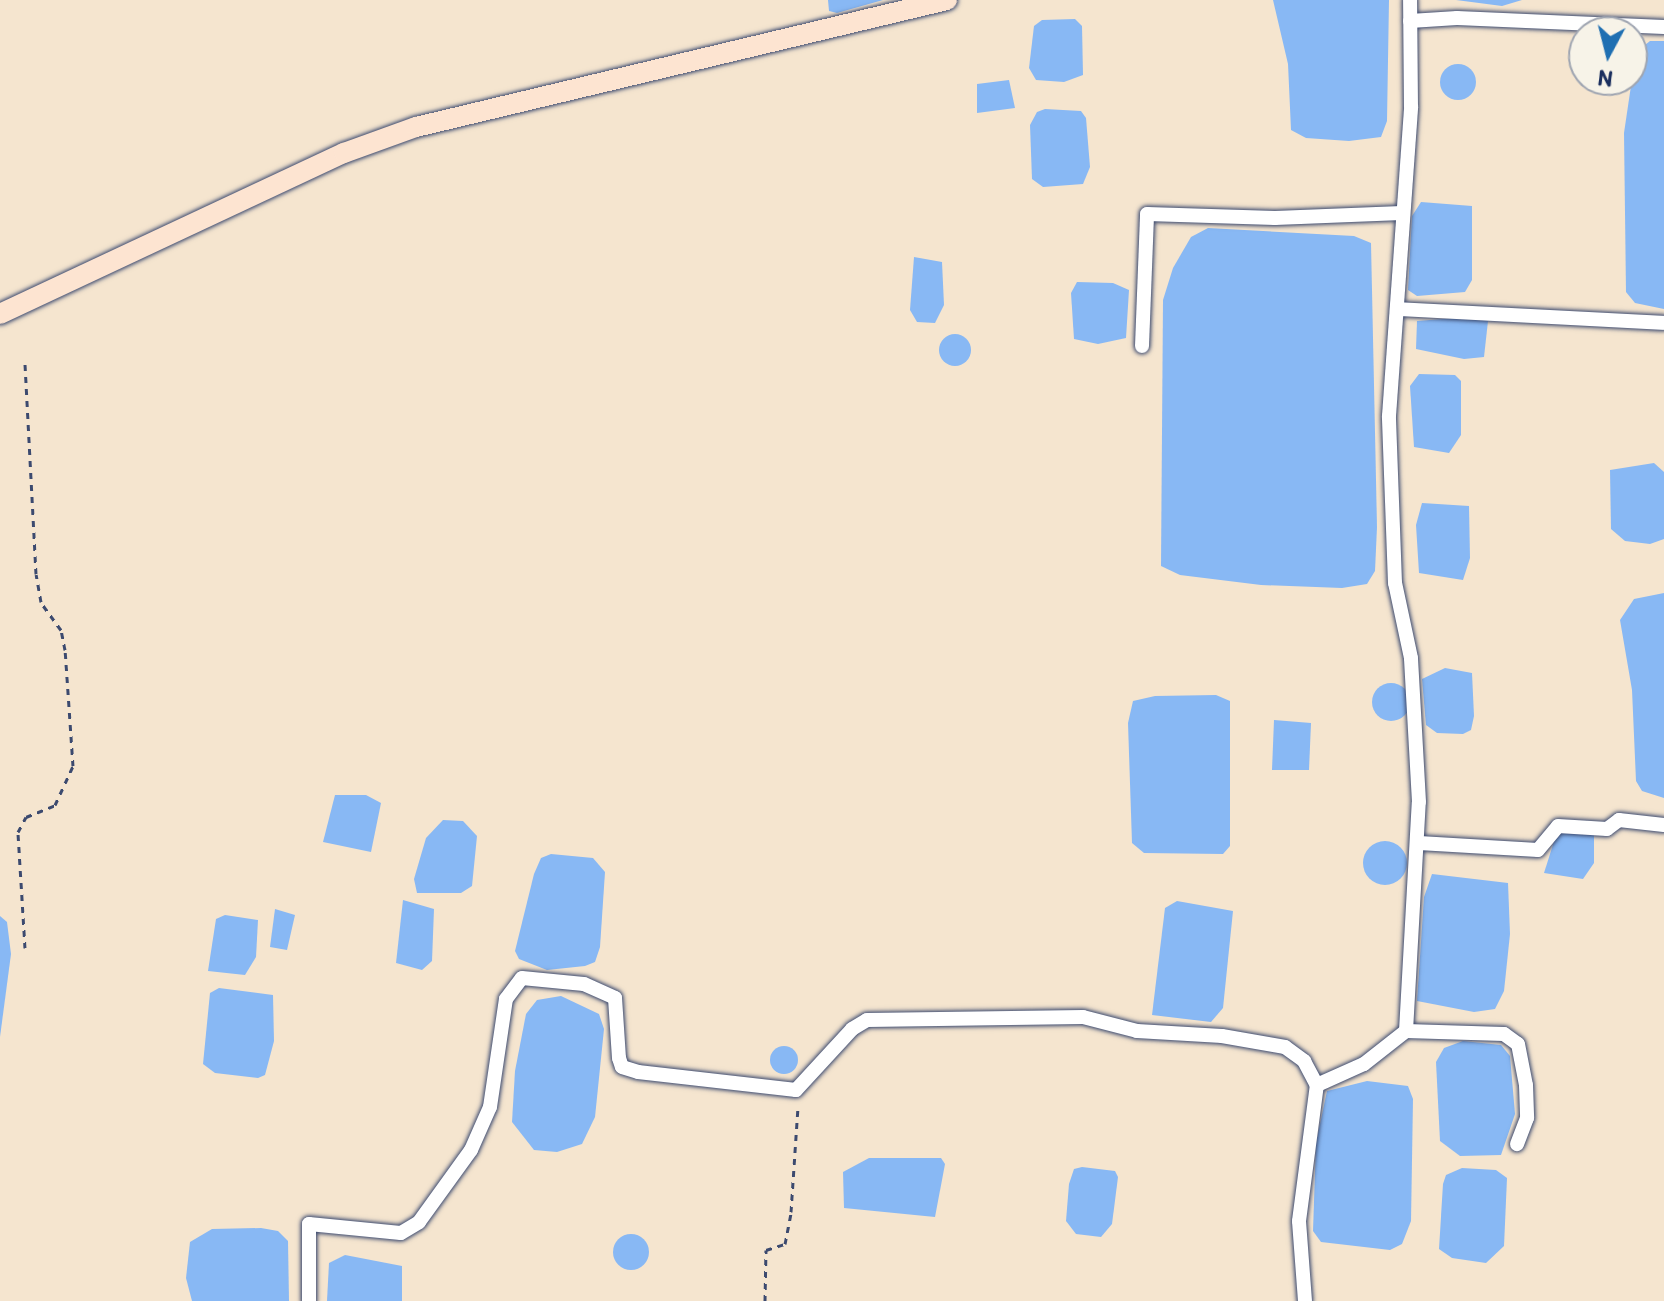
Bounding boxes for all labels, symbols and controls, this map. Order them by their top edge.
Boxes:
north arrow [1568,16,1648,96]
text: N [1596,64,1614,93]

